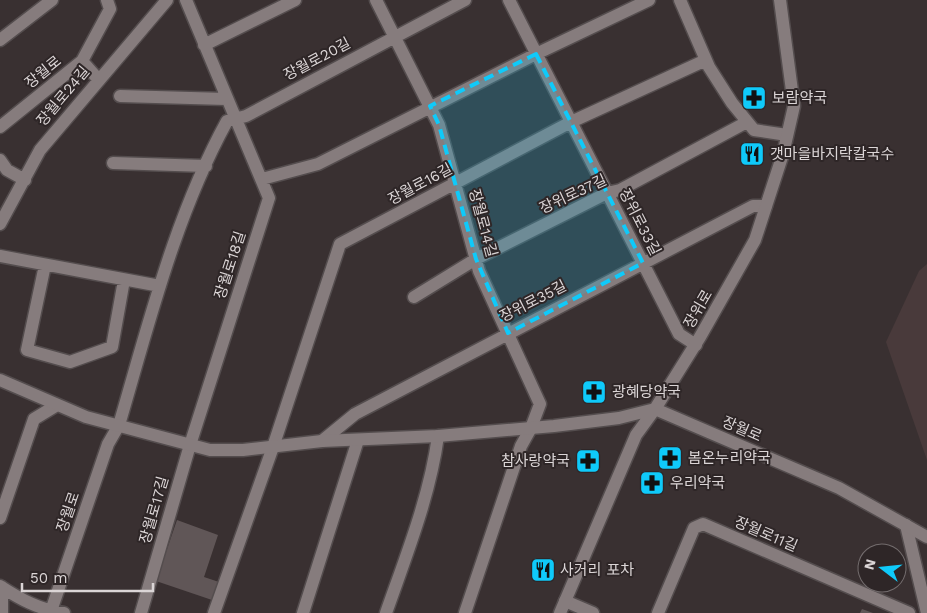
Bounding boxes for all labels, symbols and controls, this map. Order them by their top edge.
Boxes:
street label: 장월로20길 [280,34,354,84]
street label: 장월로 [21,52,65,92]
street label: 장월로24길 [33,62,93,130]
pharmacy icon: 보람약국 [741,85,767,111]
place label: 보람약국 [772,89,827,107]
restaurant icon: 갯마을바지락칼국수 [739,141,765,167]
place label: 갯마을바지락칼국수 [770,145,894,163]
street label: 장월로16길 [385,160,455,208]
street label: 장위로37길 [537,171,609,217]
street label: 장위로33길 [615,186,665,258]
street label: 장월로14길 [465,187,501,259]
street label: 장월로18길 [211,229,249,301]
street label: 장위로35길 [497,276,569,326]
street label: 장위로 [680,287,716,331]
pharmacy icon: 광혜당약국 [581,379,607,405]
place label: 광혜당약국 [612,383,681,401]
street label: 장월로 [719,413,765,445]
pharmacy icon: 봄온누리약국 [657,445,683,471]
pharmacy icon: 참사랑약국 [575,448,601,474]
place label: 봄온누리약국 [688,449,771,467]
place label: 참사랑약국 [501,452,570,470]
pharmacy icon: 우리약국 [639,470,665,496]
street label: 장월로17길 [136,474,172,546]
place label: 우리약국 [670,474,725,492]
street label: 장월로 [53,489,83,535]
street label: 장월로11길 [732,513,800,555]
north arrow [857,543,907,593]
restaurant icon: 사거리 포차 [530,557,556,583]
text: N [860,557,879,572]
scale bar [22,560,154,592]
place label: 사거리 포차 [560,561,634,579]
text: 50 m [30,569,67,587]

